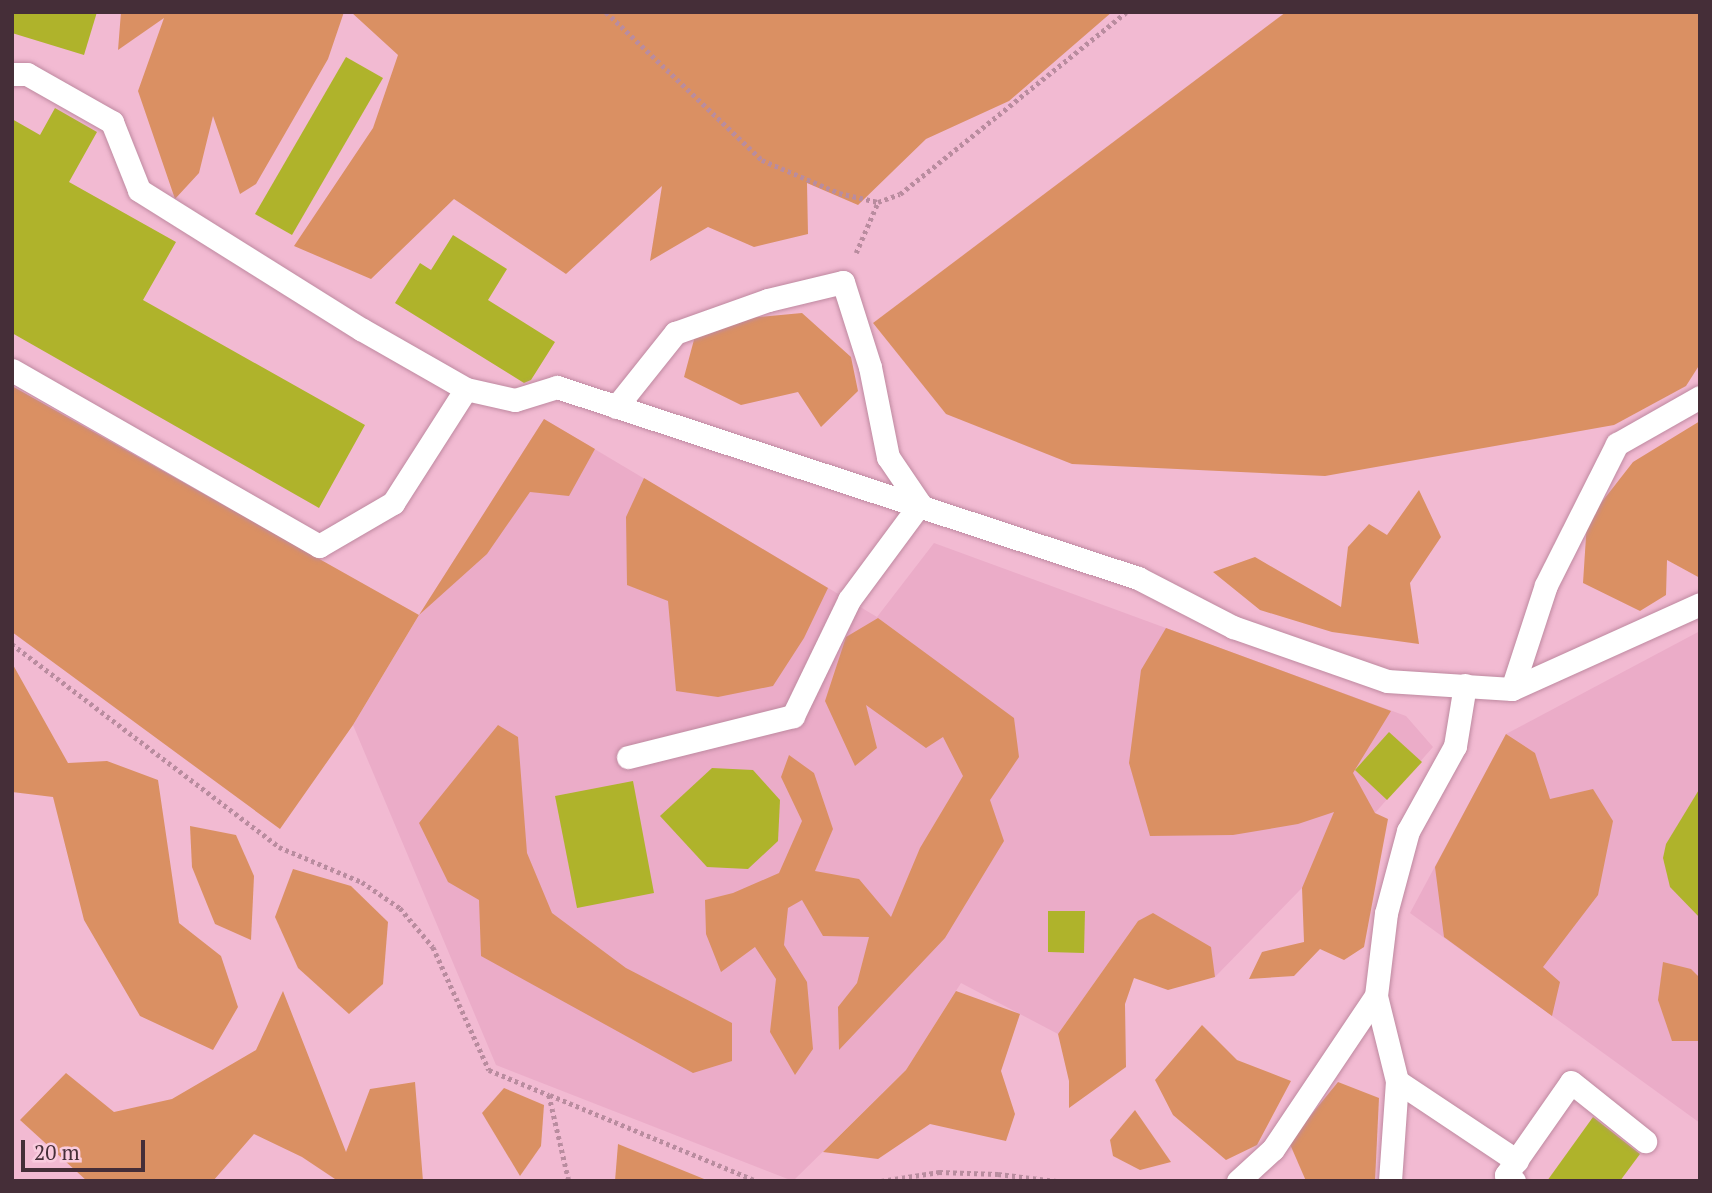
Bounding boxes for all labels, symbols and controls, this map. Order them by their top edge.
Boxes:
scale bar [24,1126,149,1170]
text: 20 m [34,1138,80,1166]

